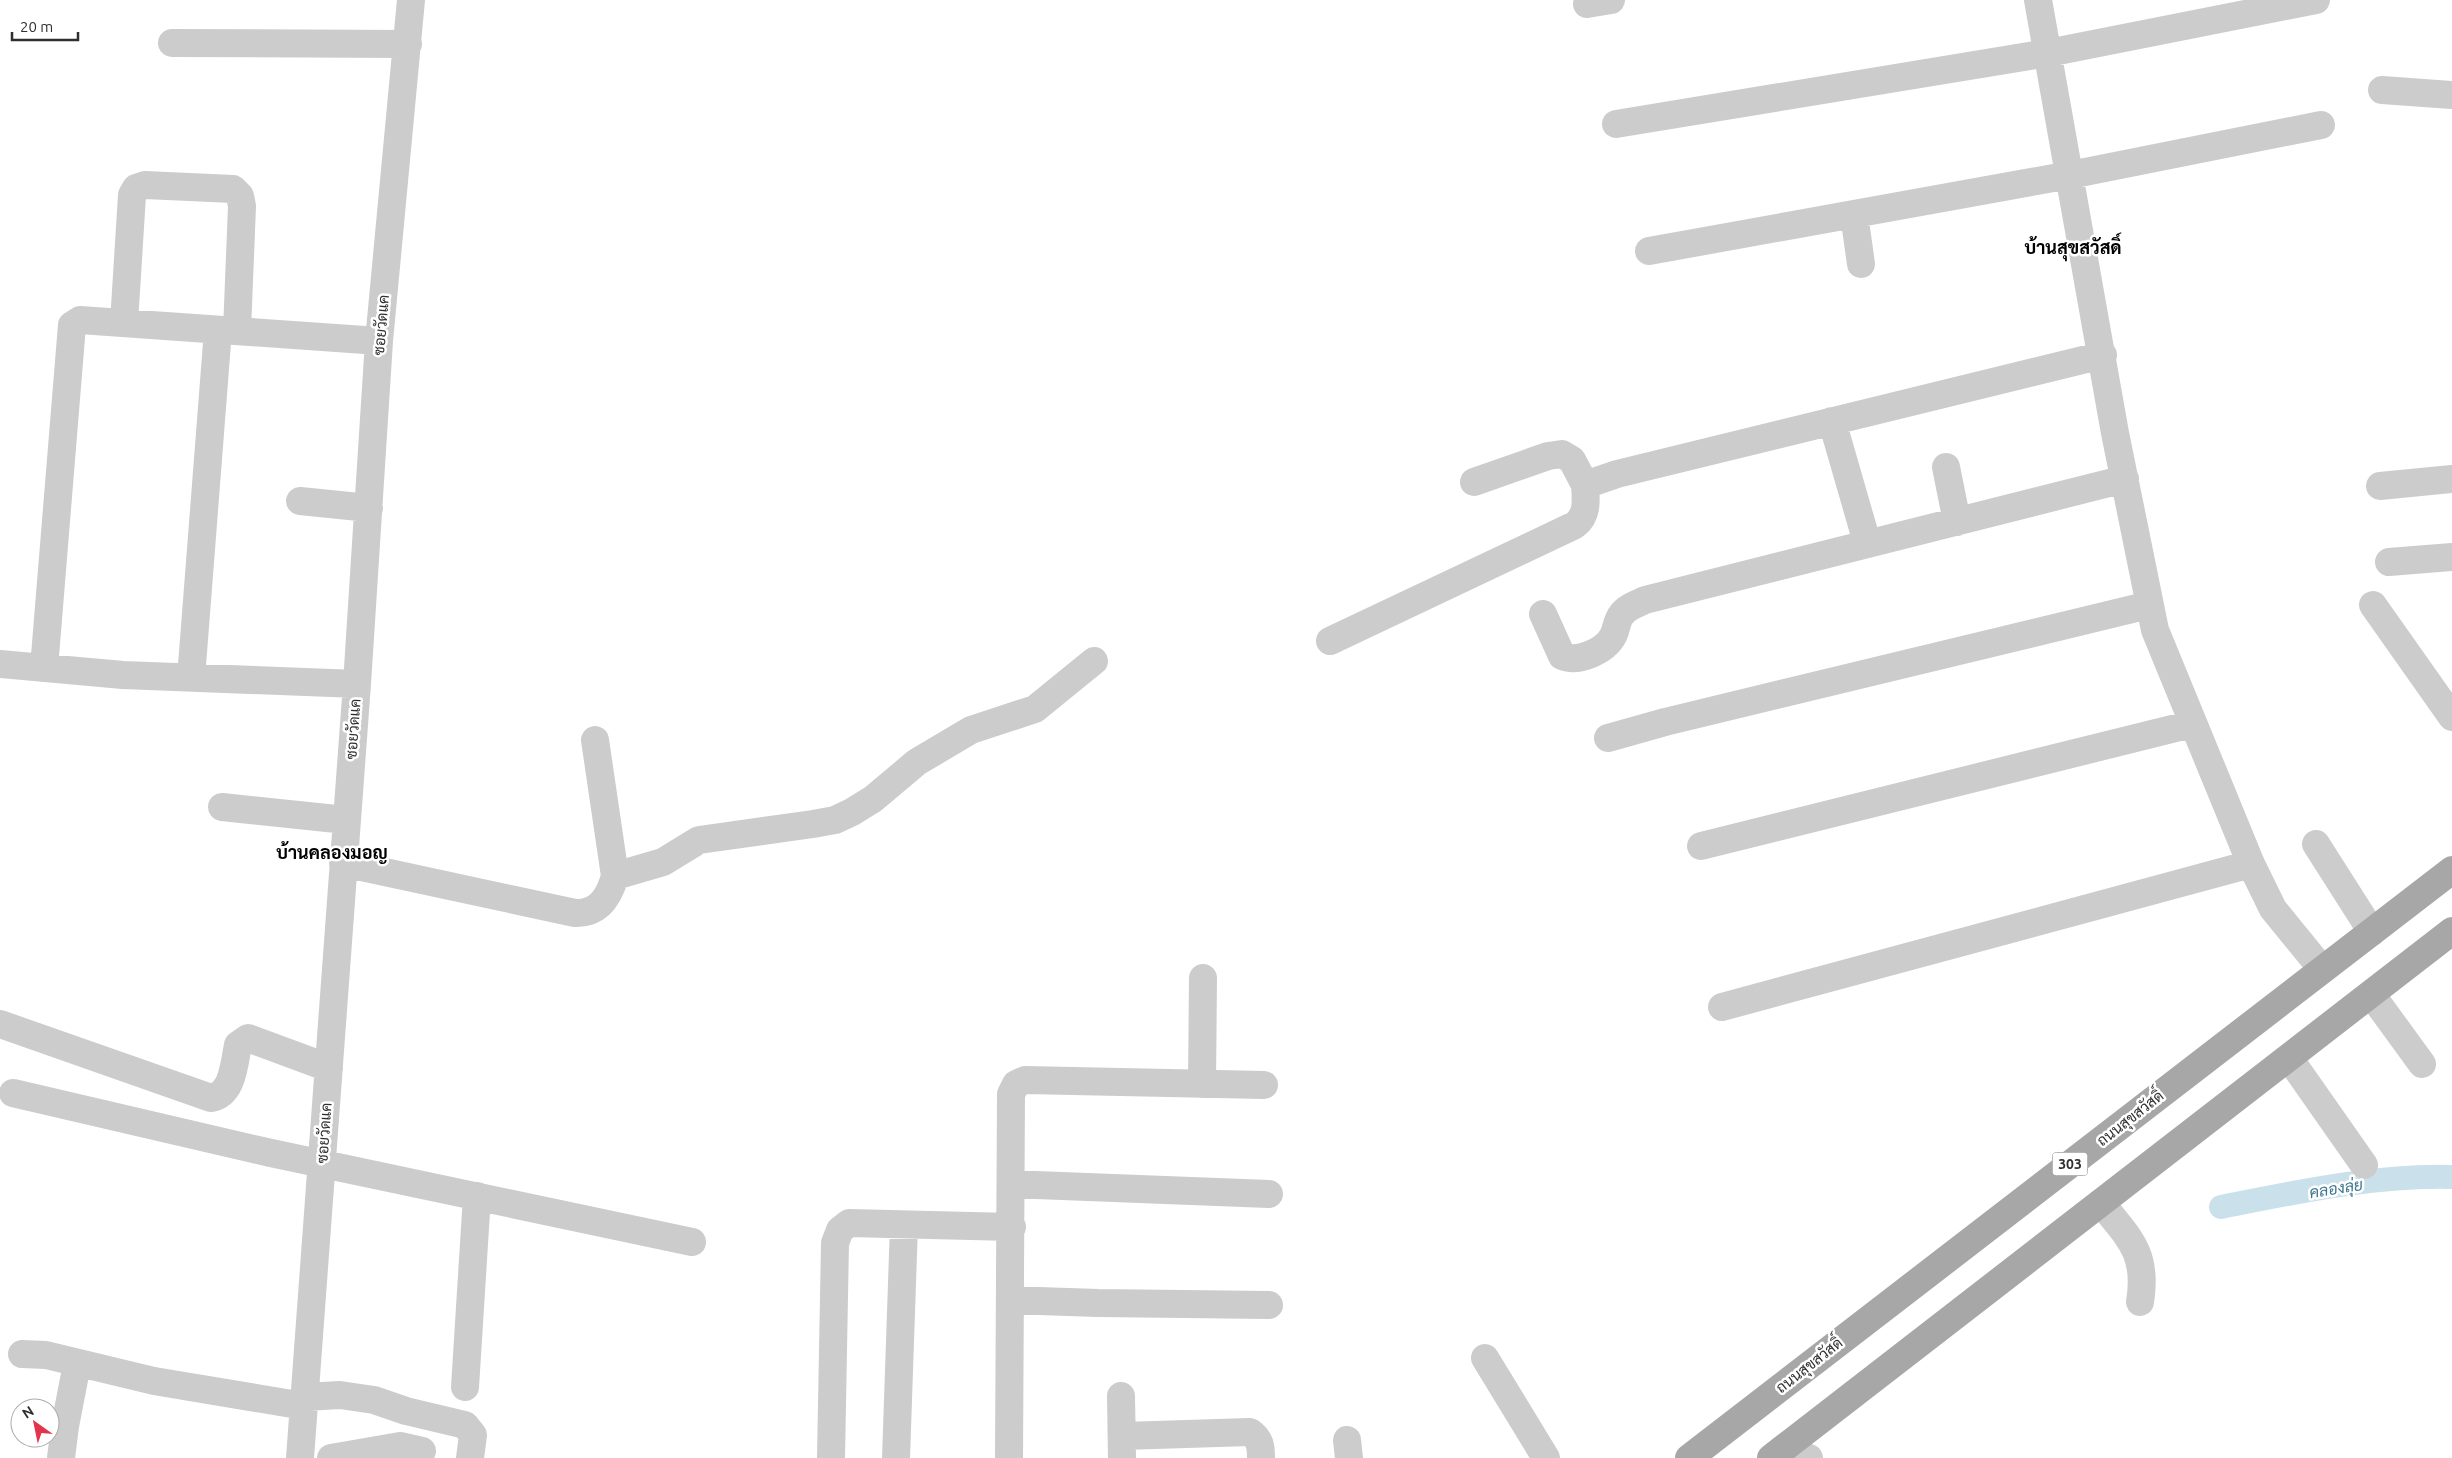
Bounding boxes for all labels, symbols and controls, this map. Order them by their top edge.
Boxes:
scale bar [12,10,79,42]
text: 20 m [20,18,53,35]
district label: บ้านสุขสวัสดิ์ [2024,232,2122,262]
street label: ซอยวัดแค [370,294,392,356]
street label: ซอยวัดแค [342,698,364,760]
district label: บ้านคลองมอญ [276,841,388,864]
street label: ถนนสุขสวัสดิ์ [2090,1082,2168,1152]
street label: ซอยวัดแค [313,1102,335,1164]
road number: 303 [2052,1152,2088,1176]
water label: คลองลุ่ย [2308,1174,2365,1204]
street label: ถนนสุขสวัสดิ์ [1769,1329,1847,1399]
north arrow [10,1398,60,1448]
text: N [19,1403,37,1422]

